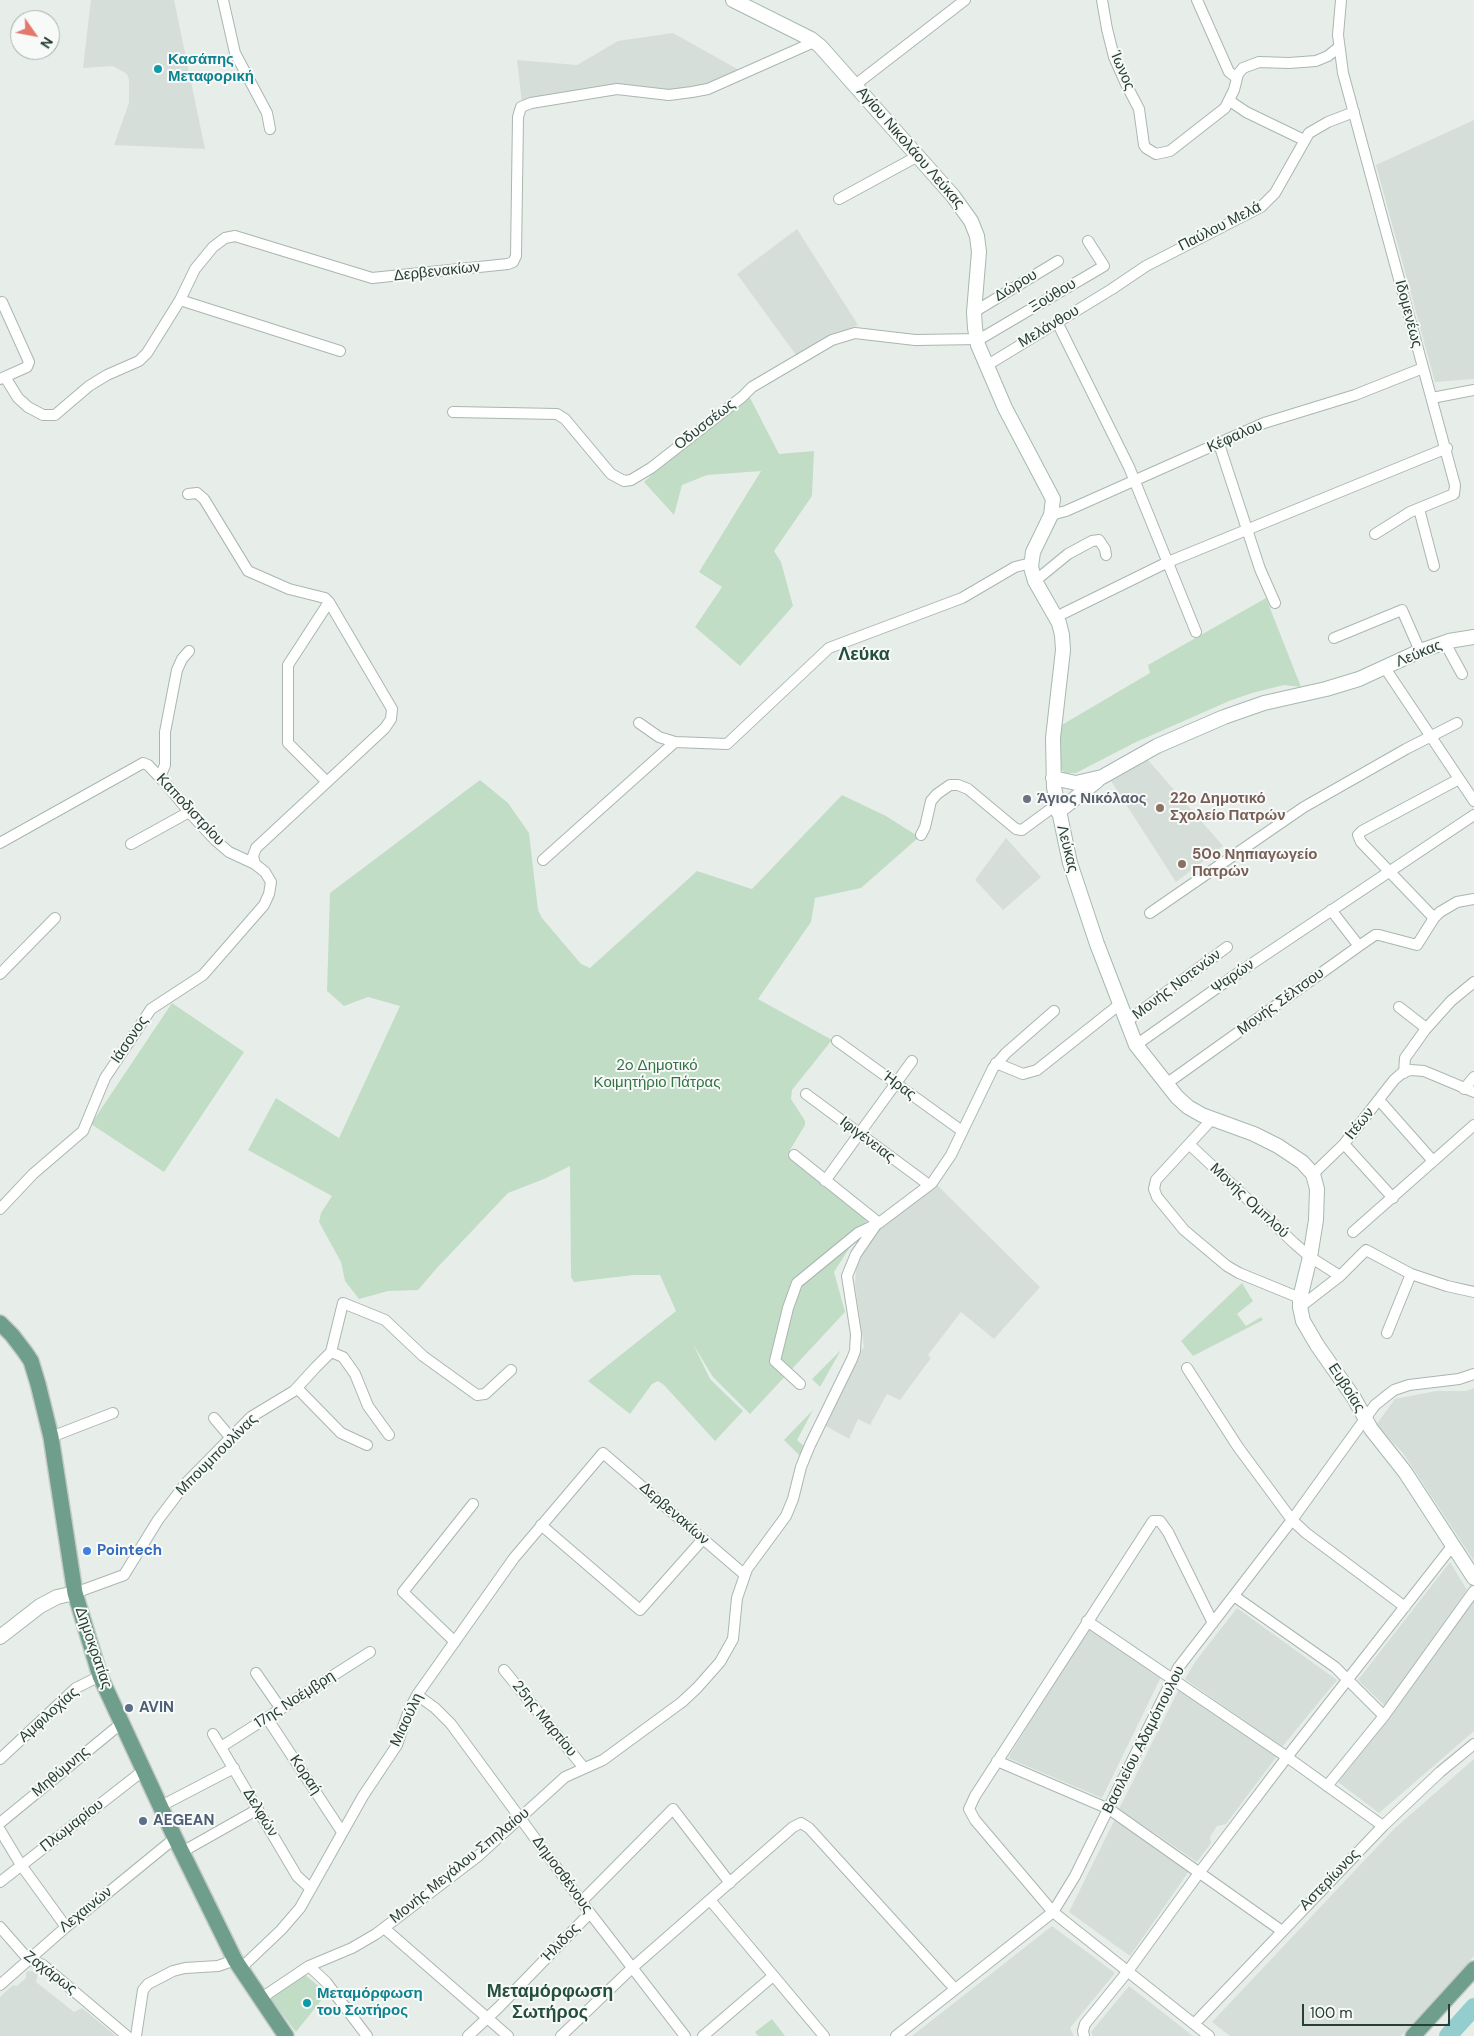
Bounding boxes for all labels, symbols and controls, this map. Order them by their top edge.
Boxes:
north arrow [10,10,60,60]
text: N [36,33,57,52]
street label: Ίωνος [1106,49,1138,93]
place label: Κασάπης Μεταφορική [168,51,254,86]
marker: Κασάπης Μεταφορική [152,63,164,75]
street label: Αγίου Νικολάου Λεύκας [852,84,968,212]
street label: Παύλου Μελά [1176,198,1264,256]
street label: Δερβενακίων [393,259,481,285]
street label: Δώρου [991,266,1041,306]
street label: Ξούθου [1026,275,1080,317]
street label: Ιδομενέως [1390,278,1426,350]
street label: Μελάνθου [1015,302,1083,352]
street label: Οδυσσέως [671,396,739,454]
street label: Κέφαλου [1204,417,1266,457]
street label: Λεύκας [1393,637,1445,671]
district label: Λεύκα [838,644,890,666]
street label: Καποδιστρίου [152,770,228,850]
place label: Άγιος Νικόλαος [1037,790,1147,808]
place label: 22ο Δημοτικό Σχολείο Πατρών [1170,790,1286,825]
marker: Άγιος Νικόλαος [1021,793,1033,805]
marker: 22ο Δημοτικό Σχολείο Πατρών [1154,802,1166,814]
street label: Λεύκας [1052,823,1082,875]
place label: 50o Νηπιαγωγείο Πατρών [1192,846,1317,881]
marker: 50o Νηπιαγωγείο Πατρών [1176,858,1188,870]
street label: Μονής Νοτενών [1129,946,1225,1024]
street label: Ψαρών [1208,956,1258,998]
street label: Μονής Σέλτσου [1234,964,1328,1040]
street label: Ιάσονος [108,1013,152,1067]
park label: 2o Δημοτικό Κοιμητήριο Πάτρας [594,1057,720,1092]
street label: Ήρας [879,1068,919,1104]
street label: Ιτέων [1342,1104,1378,1144]
street label: Ιφιγένειας [836,1113,898,1167]
street label: Μονής Ομπλού [1206,1160,1292,1242]
street label: Ευβοίας [1324,1360,1368,1416]
street label: Μπουμπουλίνας [173,1411,261,1499]
street label: Δερβενακίων [635,1479,713,1549]
place label: Pointech [97,1542,162,1560]
marker: Pointech [81,1545,93,1557]
street label: Δημοκρατίας [71,1605,115,1691]
street label: Βασιλείου Αδαμόπουλου [1099,1663,1189,1817]
street label: 17ης Νοέμβρη [251,1667,339,1733]
street label: 25ης Μαρτίου [508,1677,580,1761]
street label: Αμφιλοχίας [15,1684,83,1746]
street label: Μιαούλη [387,1690,427,1750]
place label: AVIN [139,1699,174,1717]
marker: AVIN [123,1702,135,1714]
street label: Μηθύμνης [29,1743,93,1801]
street label: Κοραή [285,1752,325,1798]
street label: Δελφών [239,1786,281,1840]
street label: Πλωμαρίου [37,1796,107,1856]
street label: Μονής Μεγάλου Σπηλαίου [387,1804,533,1928]
place label: AEGEAN [153,1812,214,1830]
marker: AEGEAN [137,1815,149,1827]
street label: Δημοσθένους [528,1833,596,1917]
street label: Αστερίωνος [1296,1846,1364,1914]
street label: Λεχαινών [56,1883,116,1937]
street label: Ήλιδος [538,1920,584,1966]
street label: Ζαχάρως [20,1947,80,1999]
district label: Μεταμόρφωση Σωτήρος [487,1981,613,2024]
place label: Μεταμόρφωση του Σωτήρος [317,1985,423,2020]
scale bar [1304,1994,1452,2026]
marker: Μεταμόρφωση του Σωτήρος [301,1997,313,2009]
text: 100 m [1310,2003,1353,2023]

